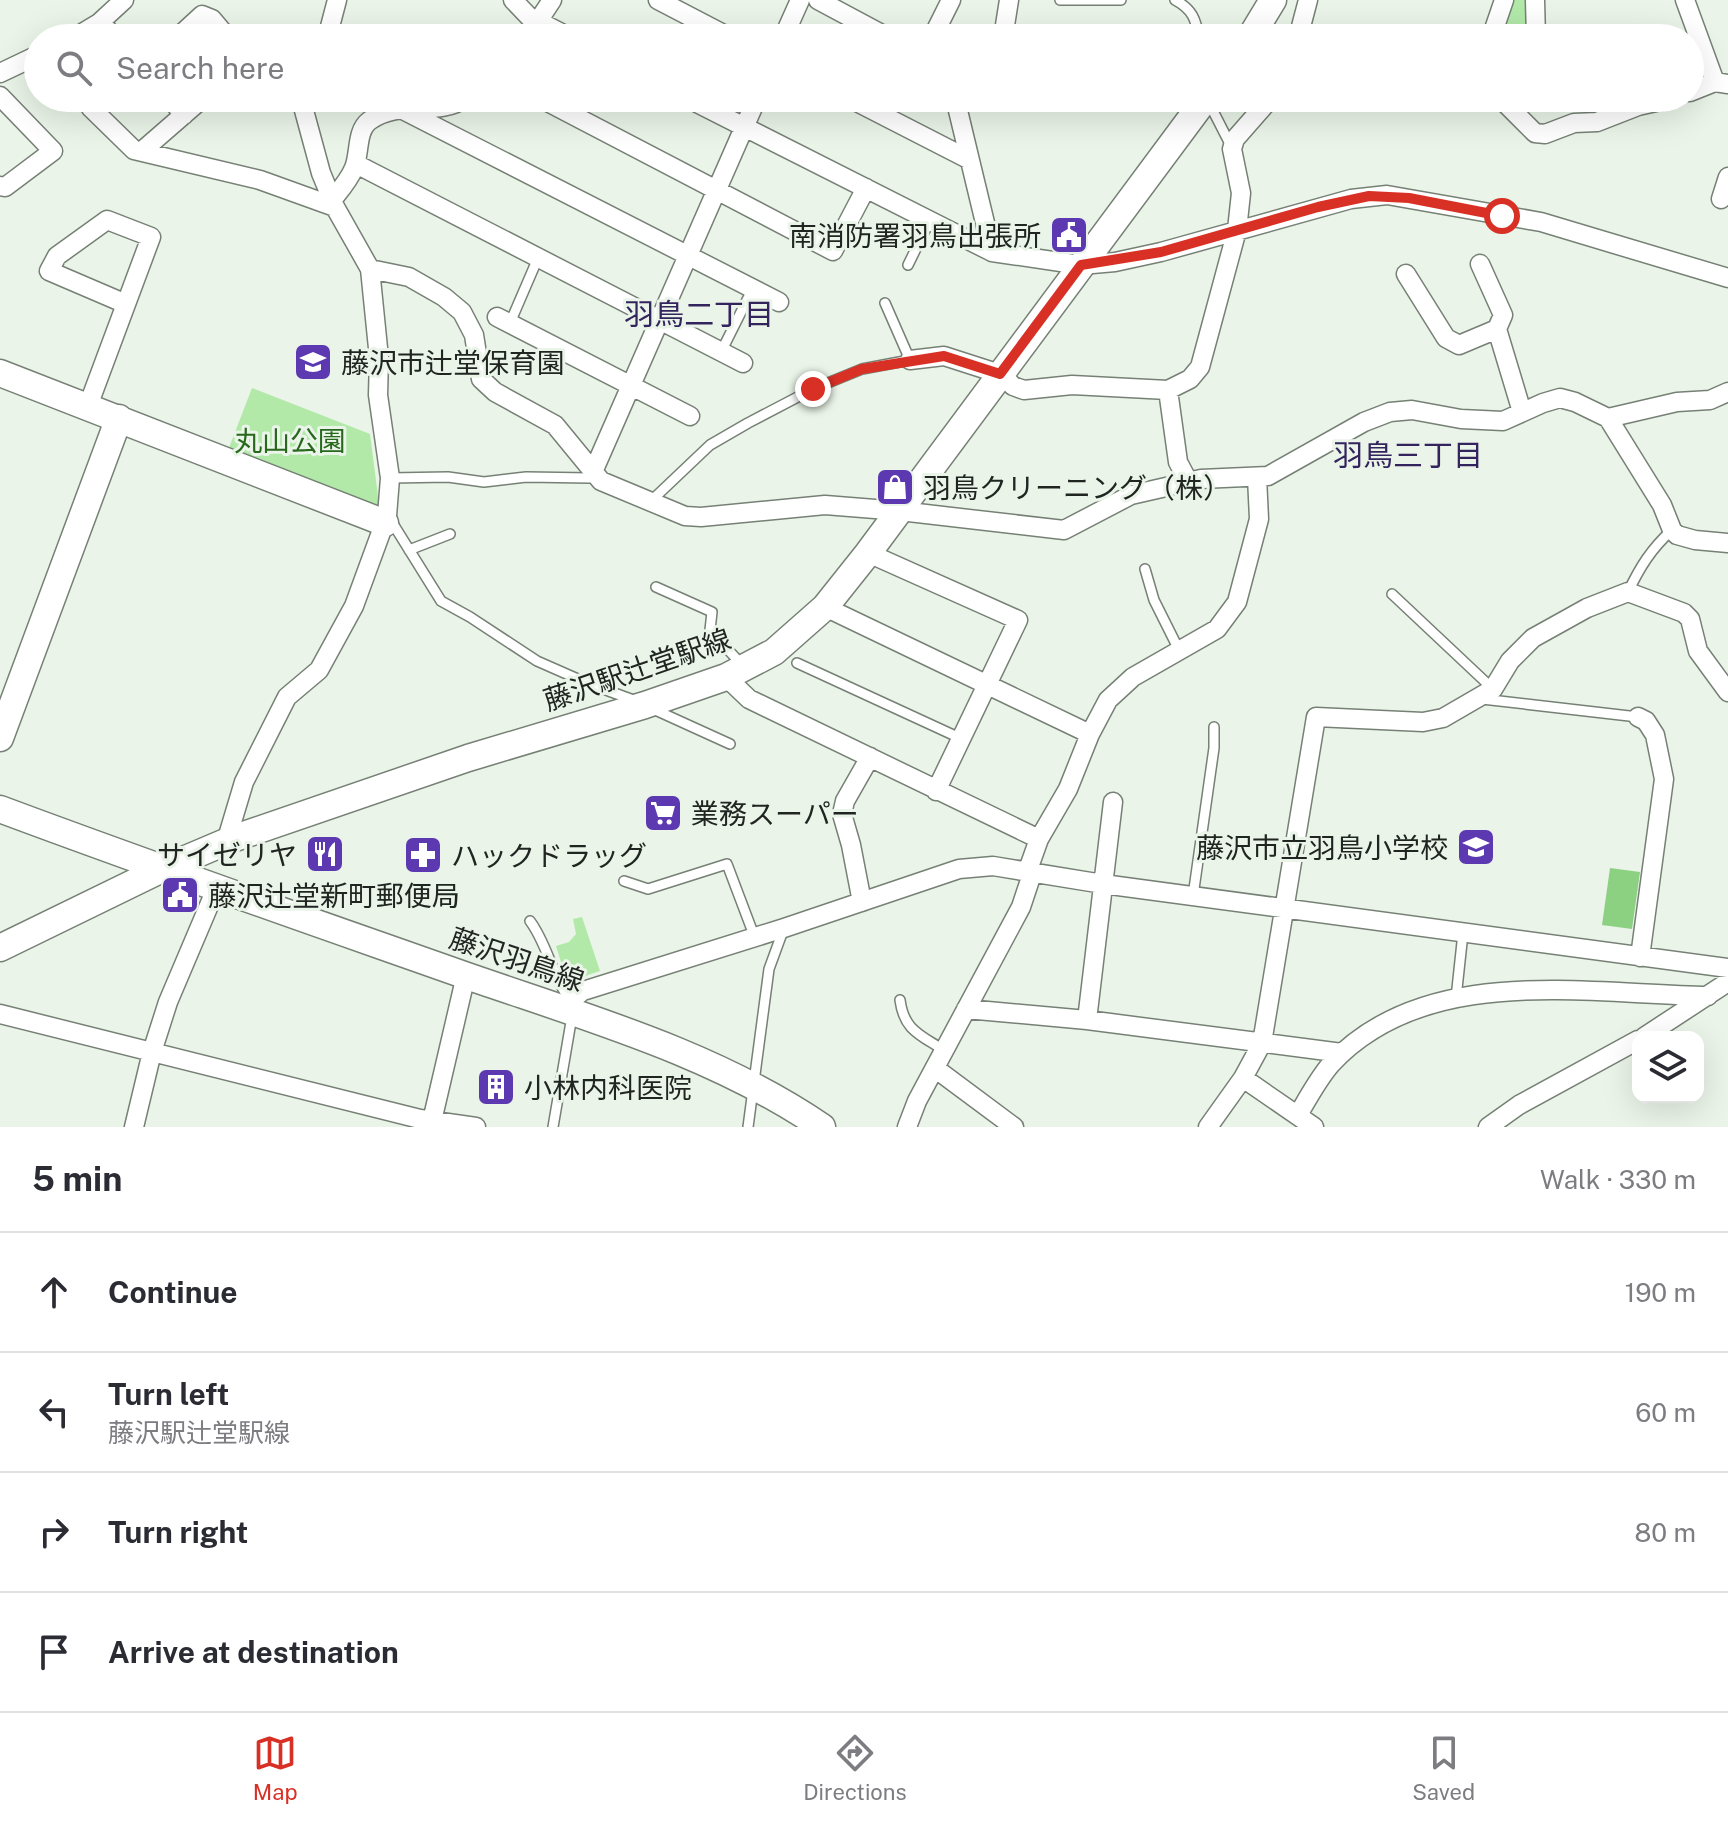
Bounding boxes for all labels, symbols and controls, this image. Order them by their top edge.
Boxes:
search box [24,24,1704,112]
icon: search [52,46,96,90]
text: Search here [116,50,284,86]
route start [1484,198,1520,234]
public building icon: 南消防署羽鳥出張所 [1048,214,1090,256]
place label: 南消防署羽鳥出張所 [789,219,1041,252]
district label: 羽鳥二丁目 [624,296,774,332]
school or university icon: 藤沢市辻堂保育園 [292,341,334,383]
place label: 藤沢市辻堂保育園 [341,346,565,379]
route end [795,371,831,407]
park label: 丸山公園 [234,424,346,457]
district label: 羽鳥三丁目 [1333,437,1483,473]
shop icon: 羽鳥クリーニング（株） [874,466,916,508]
place label: 羽鳥クリーニング（株） [923,471,1231,504]
street label: 藤沢駅辻堂駅線 [539,621,735,717]
supermarket icon: 業務スーパー [642,792,684,834]
place label: 業務スーパー [691,797,859,830]
school or university icon: 藤沢市立羽鳥小学校 [1455,826,1497,868]
place label: 藤沢市立羽鳥小学校 [1196,831,1448,864]
restaurant icon: サイゼリヤ [304,833,346,875]
pharmacy icon: ハックドラッグ [402,834,444,876]
place label: サイゼリヤ [157,838,297,871]
place label: ハックドラッグ [451,839,647,872]
public building icon: 藤沢辻堂新町郵便局 [159,874,201,916]
place label: 藤沢辻堂新町郵便局 [208,879,460,912]
street label: 藤沢羽鳥線 [445,921,589,997]
map controls [1632,1031,1704,1103]
button: layers [1632,1031,1704,1103]
building icon: 小林内科医院 [475,1066,517,1108]
place label: 小林内科医院 [524,1071,692,1104]
text: 5 min [32,1159,122,1199]
text: Walk · 330 m [1540,1164,1696,1195]
icon: ahead [32,1270,76,1314]
text: Continue [108,1274,238,1310]
text: 190 m [1625,1277,1696,1308]
text: Turn left [108,1376,229,1412]
icon: left [32,1390,76,1434]
text: 60 m [1635,1397,1696,1428]
text: 藤沢駅辻堂駅線 [108,1417,290,1448]
icon: right [32,1510,76,1554]
text: Turn right [108,1514,248,1550]
text: 80 m [1635,1517,1696,1548]
icon: arrive [32,1630,76,1674]
text: Arrive at destination [108,1634,399,1670]
tab: Map [253,1731,298,1805]
tab: Directions [803,1731,907,1805]
tab: Saved [1412,1731,1475,1805]

